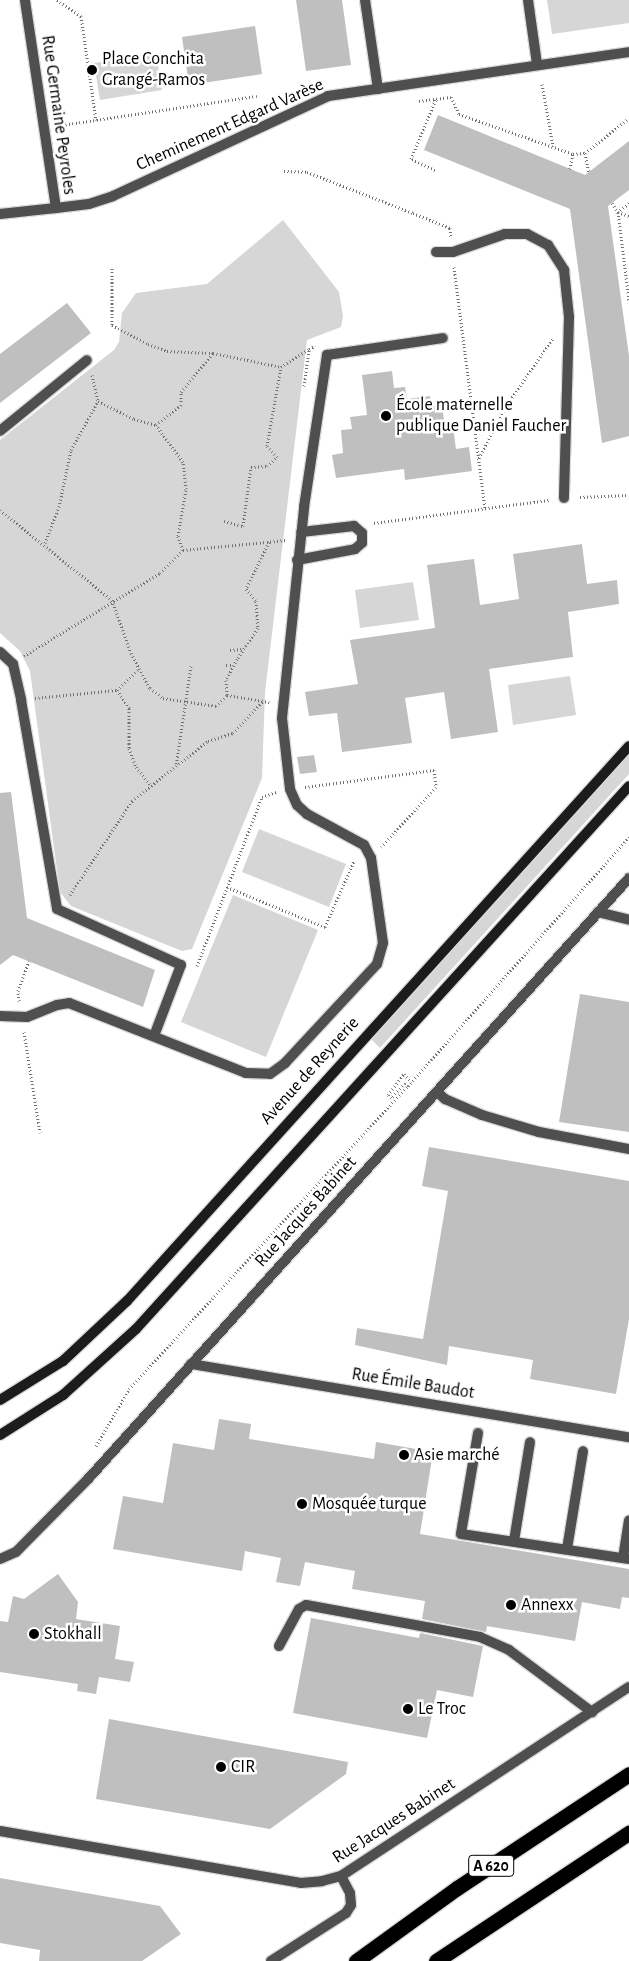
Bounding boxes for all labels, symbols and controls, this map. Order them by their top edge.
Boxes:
street label: Rue Germaine Peyroles [36,34,80,196]
place label: Place Conchita Grangé-Ramos [102,49,205,92]
marker: Place Conchita Grangé-Ramos [86,64,98,76]
street label: Cheminement Edgard Varèse [133,74,327,176]
place label: École maternelle publique Daniel Faucher [396,395,566,438]
marker: École maternelle publique Daniel Faucher [380,410,392,422]
street label: Avenue de Reynerie [256,1013,364,1129]
street label: Rue Jacques Babinet [251,1152,361,1272]
street label: Rue Émile Baudot [350,1364,476,1404]
place label: Asie marché [414,1444,500,1466]
marker: Asie marché [398,1449,410,1461]
place label: Mosquée turque [312,1493,426,1515]
marker: Mosquée turque [296,1498,308,1510]
place label: Annexx [521,1594,574,1616]
marker: Annexx [505,1599,517,1611]
place label: Stokhall [44,1623,102,1645]
marker: Stokhall [28,1628,40,1640]
place label: Le Troc [418,1698,466,1720]
marker: Le Troc [402,1703,414,1715]
place label: CIR [231,1756,255,1778]
marker: CIR [215,1761,227,1773]
street label: Rue Jacques Babinet [329,1773,459,1869]
road number: A 620 [467,1852,515,1880]

